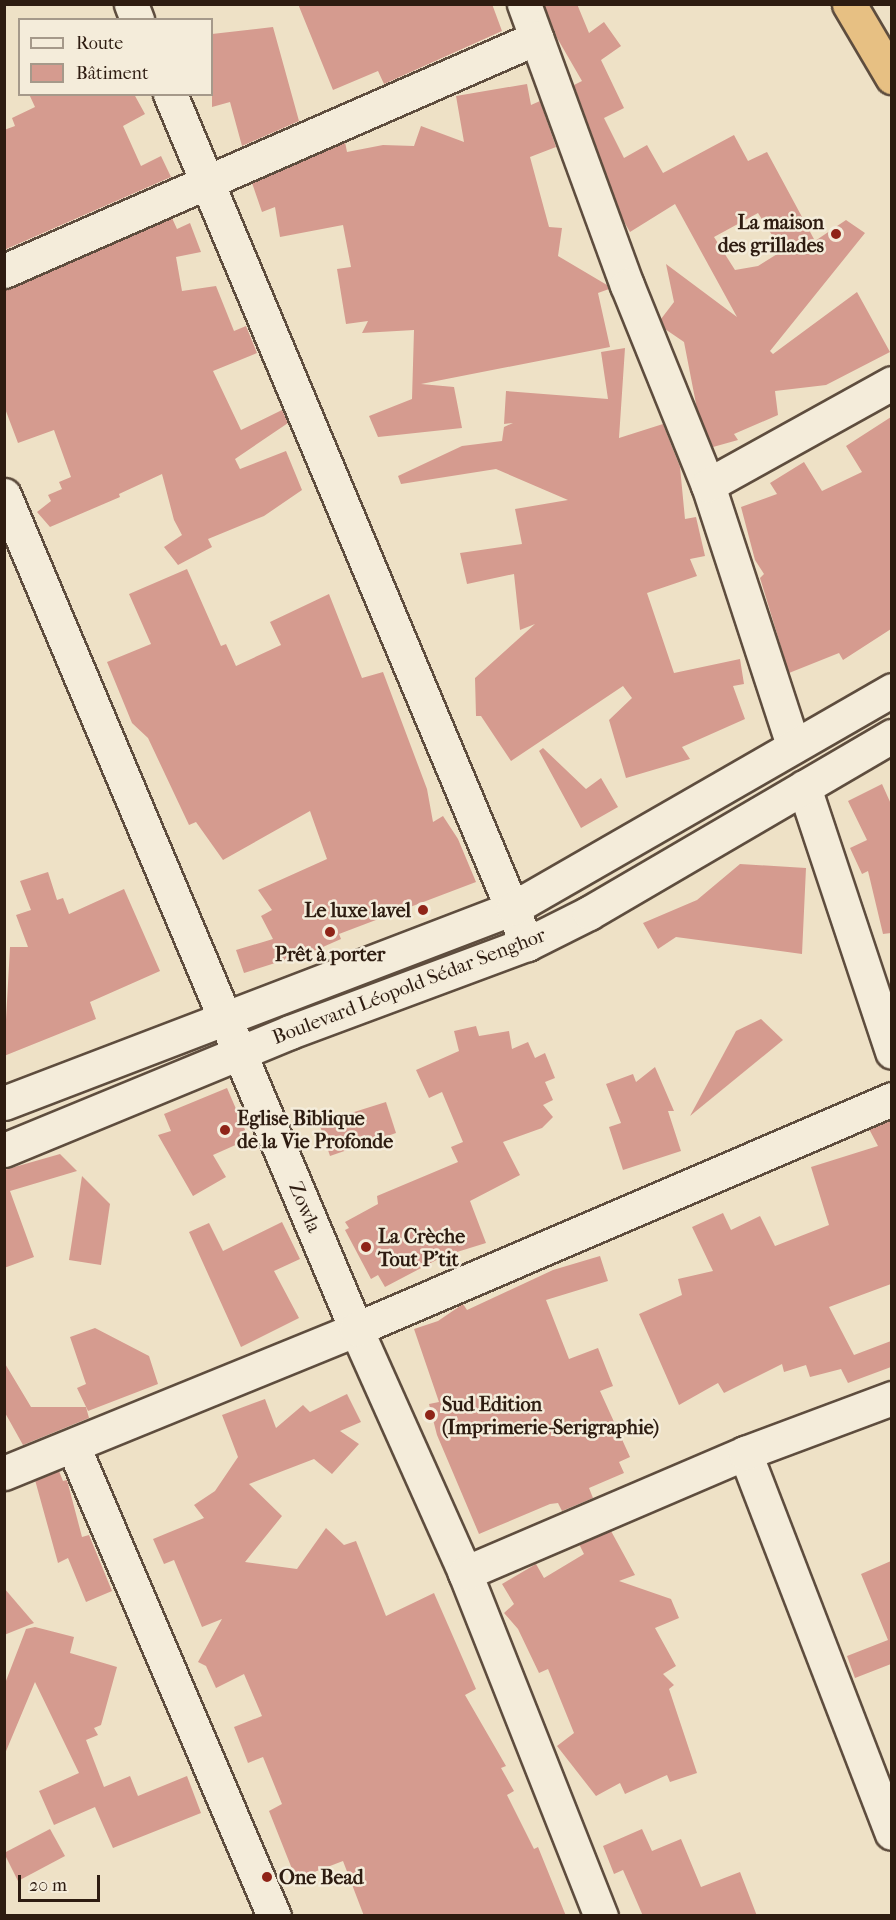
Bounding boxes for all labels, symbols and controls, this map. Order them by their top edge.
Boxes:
legend [18,18,213,96]
text: Route [76,33,123,54]
text: Bâtiment [76,63,148,84]
place label: La maison des grillades [718,210,824,257]
marker: La maison des grillades [829,227,843,241]
place label: Le luxe lavel [304,898,411,922]
marker: Le luxe lavel [416,903,430,917]
street label: Boulevard Léopold Sédar Senghor [269,923,549,1049]
marker: Prêt à porter [323,925,337,939]
place label: Prêt à porter [275,942,385,966]
place label: Eglise Biblique de la Vie Profonde [237,1106,393,1153]
marker: Eglise Biblique de la Vie Profonde [218,1123,232,1137]
street label: Zowla [284,1178,326,1236]
place label: La Crèche Tout P'tit [378,1224,465,1271]
marker: La Crèche Tout P'tit [359,1240,373,1254]
place label: Sud Edition (Imprimerie-Serigraphie) [442,1392,659,1439]
marker: Sud Edition (Imprimerie-Serigraphie) [423,1408,437,1422]
scale bar [21,1863,104,1901]
place label: One Bead [279,1865,364,1889]
marker: One Bead [260,1870,274,1884]
text: 20 m [29,1875,67,1896]

